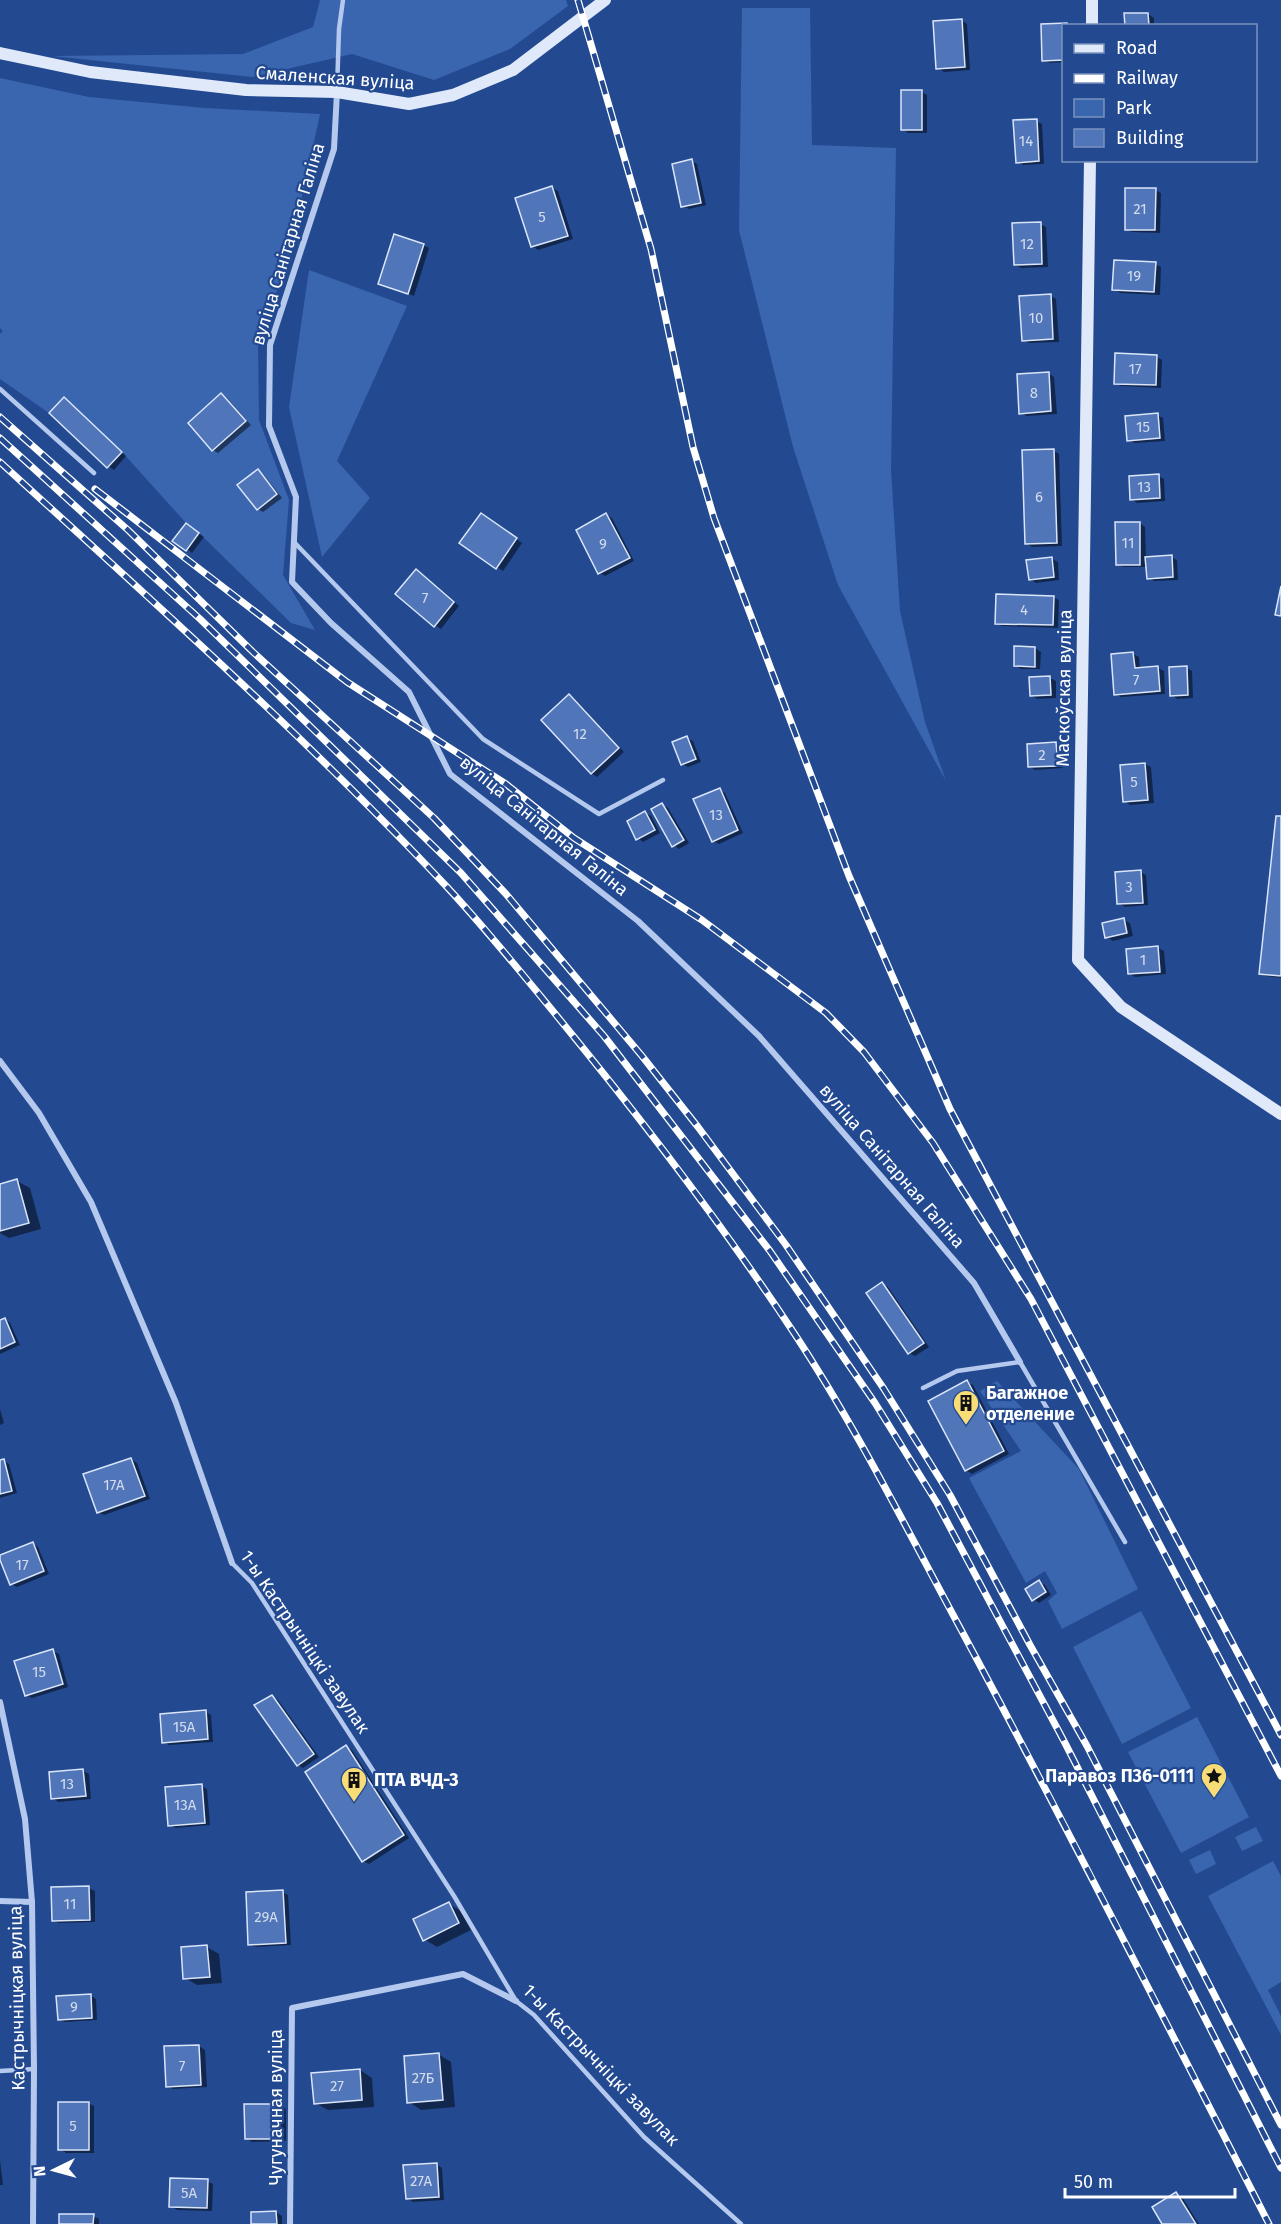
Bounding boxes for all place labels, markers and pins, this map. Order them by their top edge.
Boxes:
place label: Багажное отделение [986,1382,1075,1425]
building icon: Багажное отделение [951,1388,981,1426]
place icon: Паравоз П36-0111 [1199,1761,1229,1799]
building icon: ПТА ВЧД-3 [339,1765,369,1803]
place label: Паравоз П36-0111 [1045,1765,1194,1787]
place label: ПТА ВЧД-3 [374,1769,459,1791]

